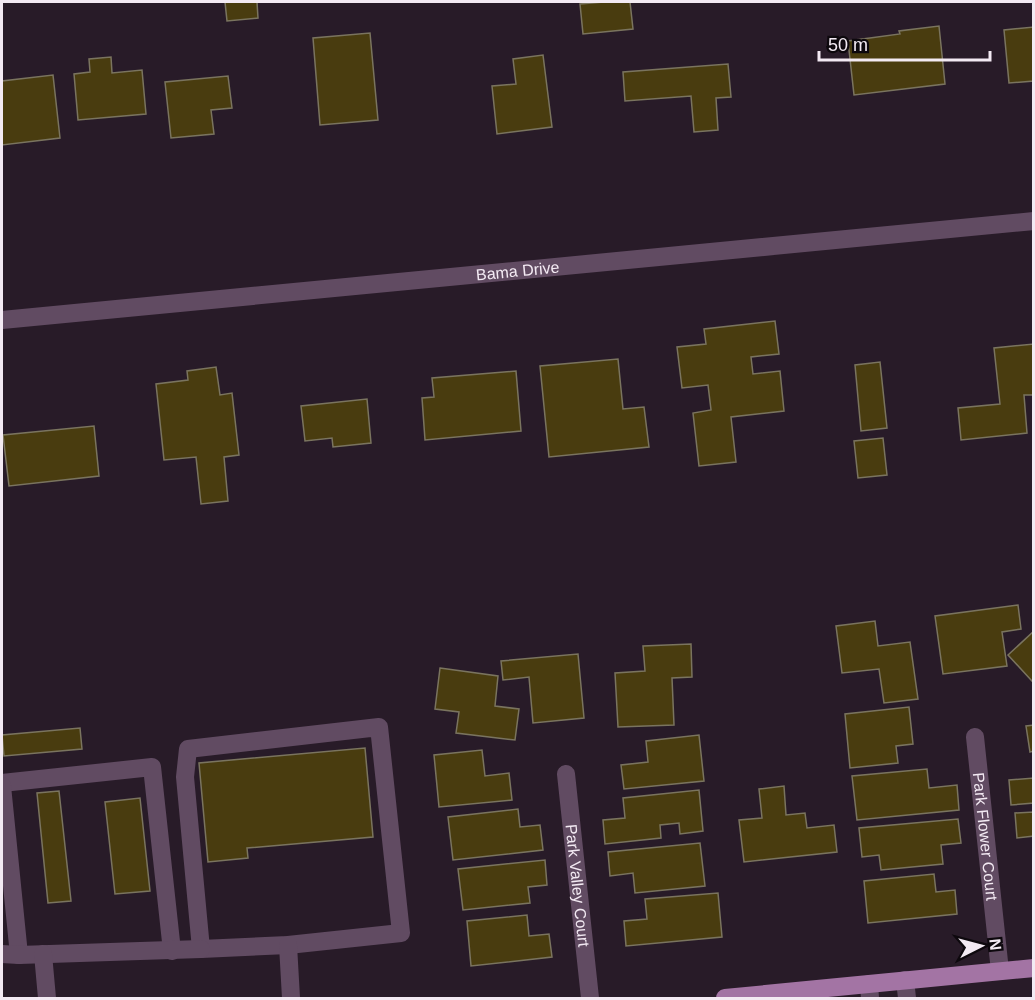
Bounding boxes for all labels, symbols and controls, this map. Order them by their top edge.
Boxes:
scale bar [819,24,990,62]
text: 50 m [828,35,868,55]
street label: Bama Drive [475,258,560,283]
street label: Park Flower Court [970,771,1001,902]
street label: Park Valley Court [563,823,593,948]
north arrow [951,916,1011,976]
text: N [986,938,1004,951]

